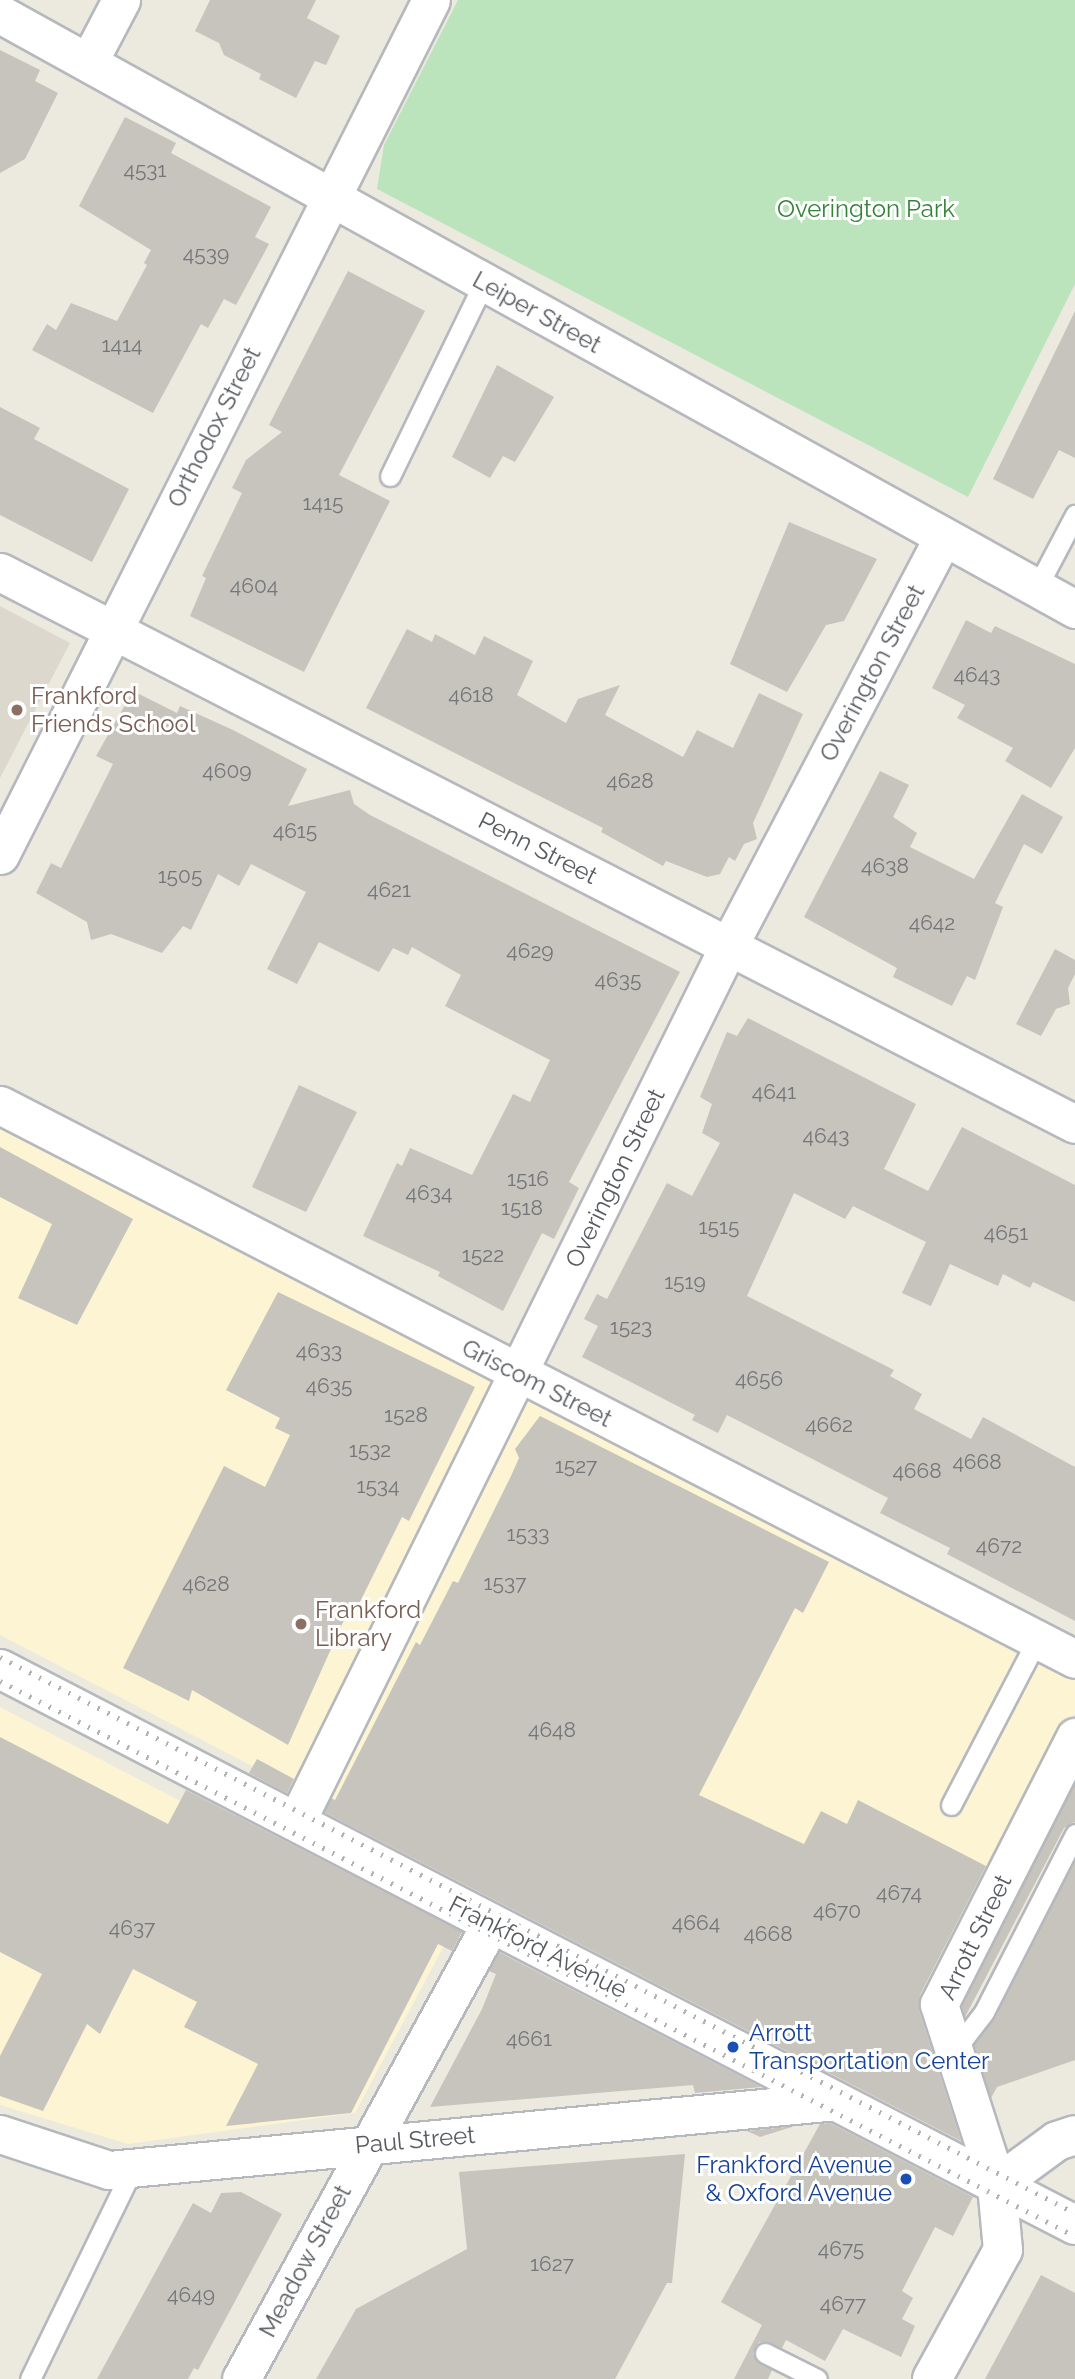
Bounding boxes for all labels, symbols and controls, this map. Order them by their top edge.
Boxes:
house number: 4531 [123,157,167,183]
park label: Overington Park [777,195,955,223]
house number: 4539 [183,241,229,267]
street label: Leiper Street [467,265,607,359]
house number: 1414 [102,332,142,358]
street label: Orthodox Street [161,342,267,512]
house number: 1415 [303,490,343,516]
house number: 4604 [230,573,278,599]
street label: Overington Street [813,580,931,766]
house number: 4643 [954,662,1000,688]
place label: Frankford Friends School [31,682,195,738]
house number: 4618 [448,682,494,708]
marker: Frankford Friends School [9,702,25,718]
house number: 4609 [202,758,252,784]
house number: 4628 [606,768,654,794]
street label: Penn Street [474,806,602,890]
house number: 4615 [273,818,317,844]
house number: 4638 [861,853,909,879]
house number: 1505 [158,863,202,889]
house number: 4621 [367,877,411,903]
house number: 4642 [909,910,955,936]
house number: 4629 [506,938,554,964]
house number: 4635 [595,967,641,993]
house number: 4641 [752,1079,796,1105]
street label: Overington Street [559,1084,671,1272]
house number: 4643 [803,1123,849,1149]
house number: 1516 [507,1166,549,1192]
house number: 4634 [406,1180,452,1206]
house number: 1518 [501,1195,543,1221]
house number: 1515 [699,1214,739,1240]
house number: 4651 [984,1220,1028,1246]
house number: 1522 [462,1242,504,1268]
house number: 1519 [664,1269,706,1295]
house number: 1523 [610,1314,652,1340]
street label: Griscom Street [457,1333,617,1433]
house number: 4633 [296,1338,342,1364]
house number: 4656 [735,1366,783,1392]
house number: 4635 [306,1373,352,1399]
house number: 1528 [384,1402,428,1428]
house number: 4662 [805,1412,853,1438]
house number: 1532 [349,1437,391,1463]
house number: 4668 [952,1449,1002,1475]
house number: 1527 [555,1453,597,1479]
house number: 4668 [892,1458,942,1484]
house number: 1534 [356,1473,400,1499]
house number: 1533 [507,1521,549,1547]
house number: 4672 [976,1533,1022,1559]
house number: 1537 [484,1570,526,1596]
house number: 4628 [182,1571,230,1597]
place label: Frankford Library [315,1596,421,1652]
marker: Frankford Library [293,1616,309,1632]
house number: 4648 [528,1717,576,1743]
street label: Arrott Street [932,1870,1018,2004]
house number: 4674 [876,1880,922,1906]
street label: Frankford Avenue [444,1890,632,2004]
house number: 4670 [813,1898,861,1924]
house number: 4664 [672,1910,720,1936]
house number: 4637 [109,1915,155,1941]
house number: 4668 [743,1921,793,1947]
place label: Arrott Transportation Center [749,2019,989,2075]
house number: 4661 [506,2026,552,2052]
marker: Arrott Transportation Center [723,2037,743,2057]
street label: Paul Street [353,2120,477,2160]
place label: Frankford Avenue & Oxford Avenue [695,2151,892,2207]
marker: Frankford Avenue & Oxford Avenue [898,2171,914,2187]
street label: Meadow Street [253,2180,357,2342]
house number: 4675 [818,2236,864,2262]
house number: 1627 [530,2251,574,2277]
house number: 4649 [167,2282,215,2308]
house number: 4677 [820,2291,866,2317]

